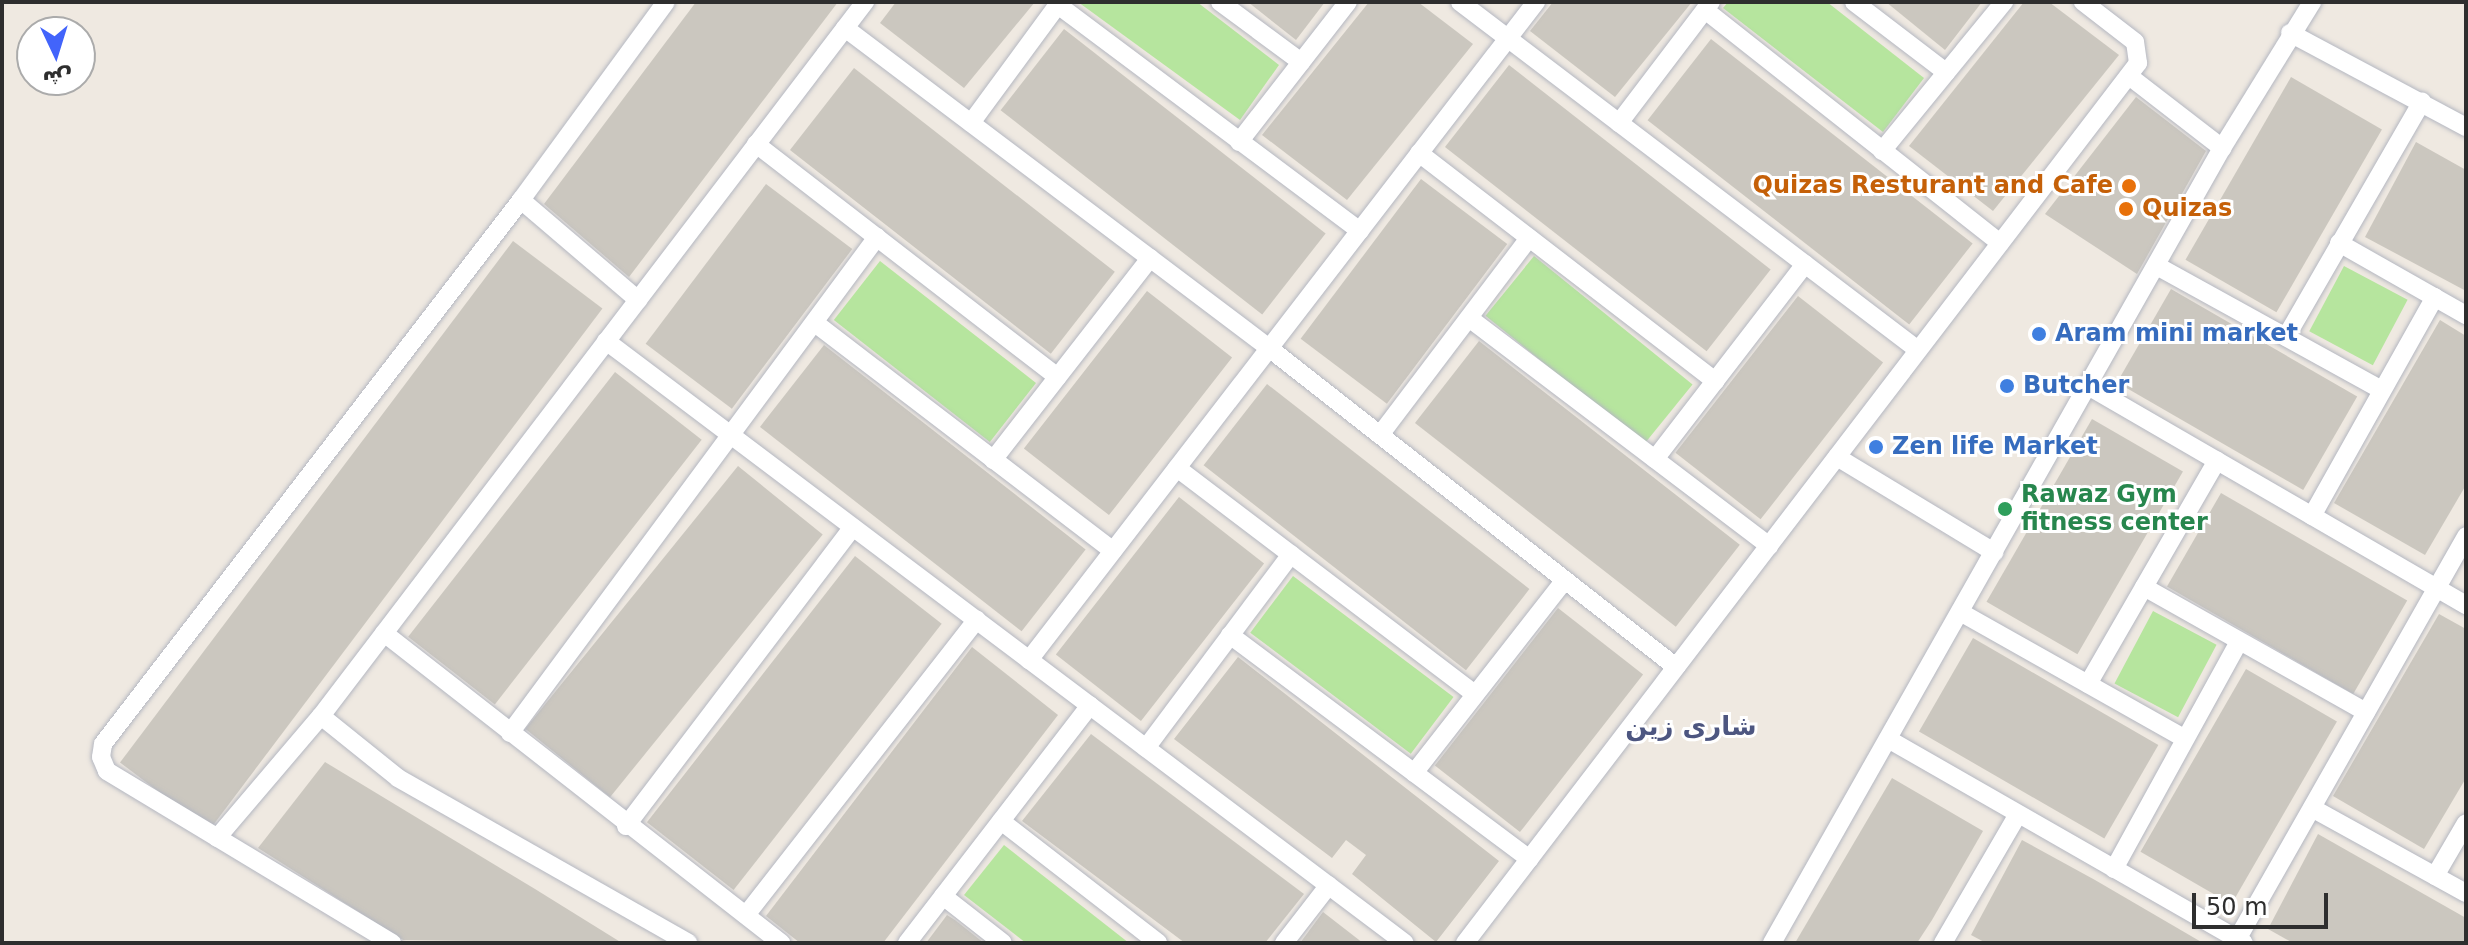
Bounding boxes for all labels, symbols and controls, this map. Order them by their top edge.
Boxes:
north arrow [16,16,96,96]
text: ش [42,65,74,92]
place label: Quizas Resturant and Cafe [1753,172,2113,200]
marker: Quizas Resturant and Cafe [2120,177,2138,195]
place label: Quizas [2142,195,2232,223]
marker: Quizas [2117,200,2135,218]
place label: Aram mini market [2055,320,2298,348]
marker: Aram mini market [2030,325,2048,343]
place label: Butcher [2023,372,2129,400]
marker: Butcher [1998,377,2016,395]
place label: Zen life Market [1892,433,2098,461]
marker: Zen life Market [1867,438,1885,456]
place label: Rawaz Gym fitness center [2021,481,2208,537]
marker: Rawaz Gym fitness center [1996,500,2014,518]
district label: شاری زین [1625,711,1757,743]
scale bar [2196,877,2332,927]
text: 50 m [2206,893,2268,921]

